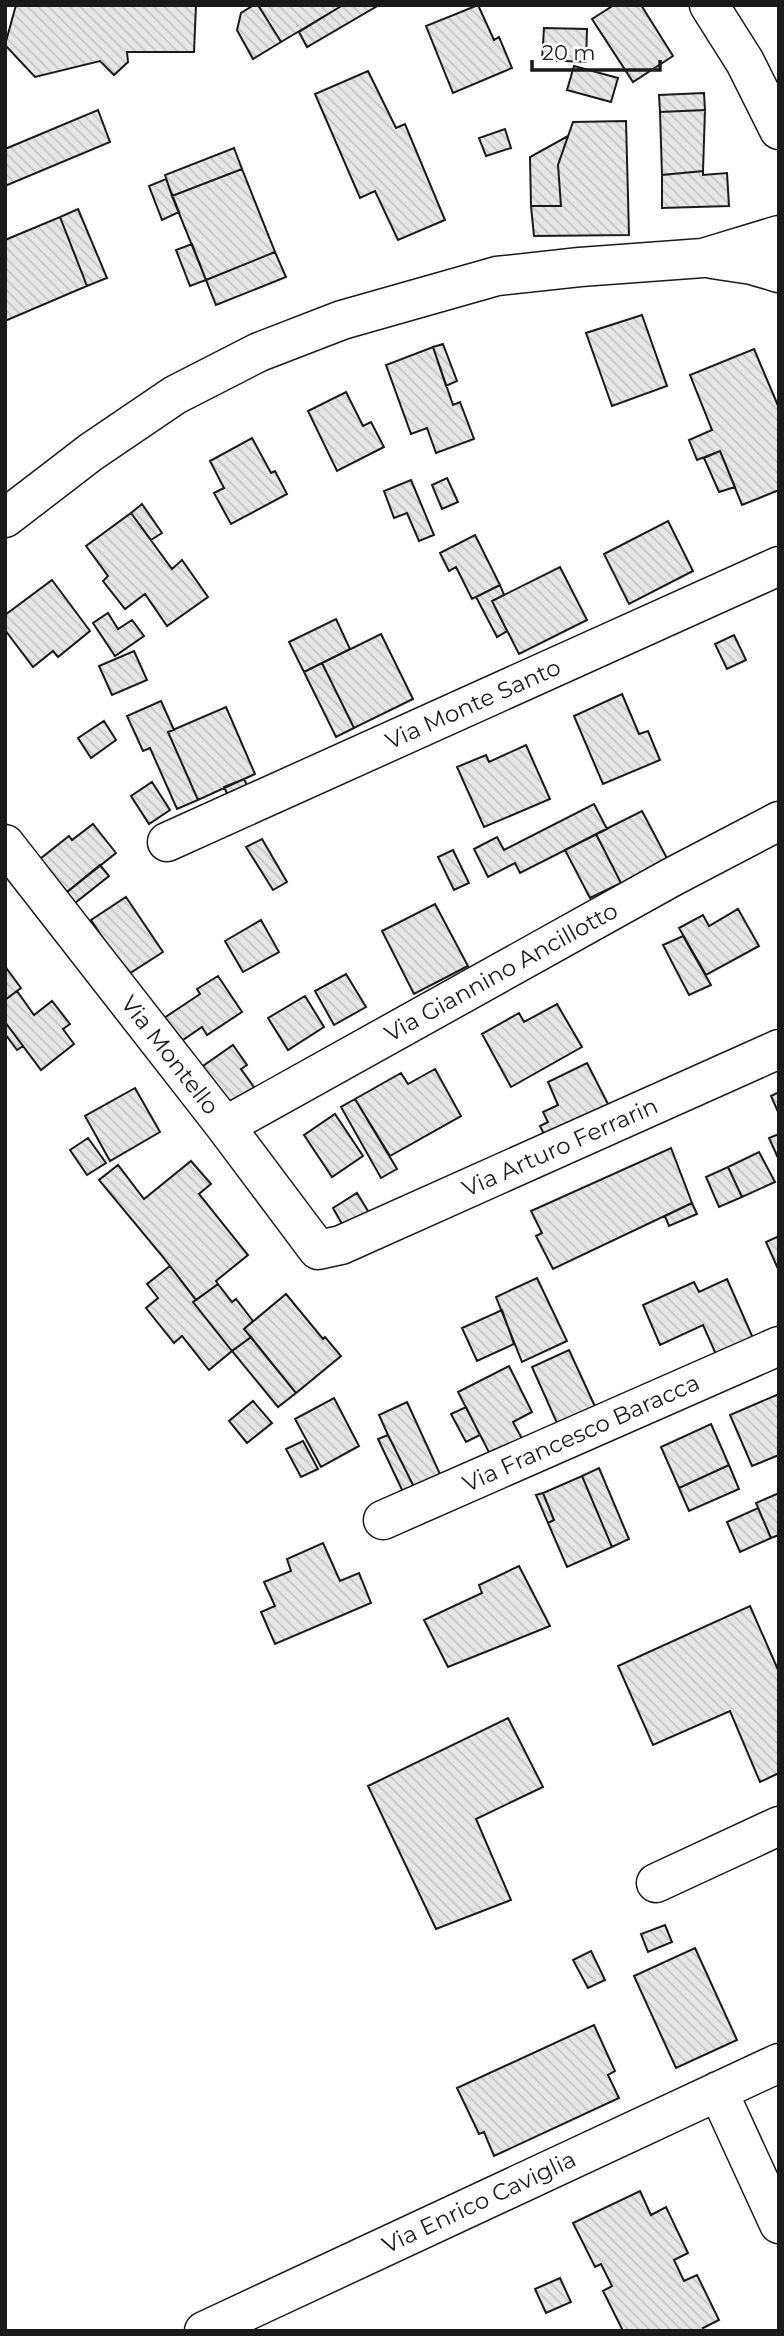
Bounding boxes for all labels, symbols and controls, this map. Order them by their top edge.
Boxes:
scale bar [532,28,660,72]
text: 20 m [542,40,596,65]
street label: Via Monte Santo [381,653,565,755]
street label: Via Giannino Ancillotto [379,896,623,1048]
street label: Via Montello [115,990,225,1120]
street label: Via Arturo Ferrarin [458,1091,662,1203]
street label: Via Francesco Baracca [458,1368,704,1498]
street label: Via Enrico Caviglia [378,2145,580,2259]

